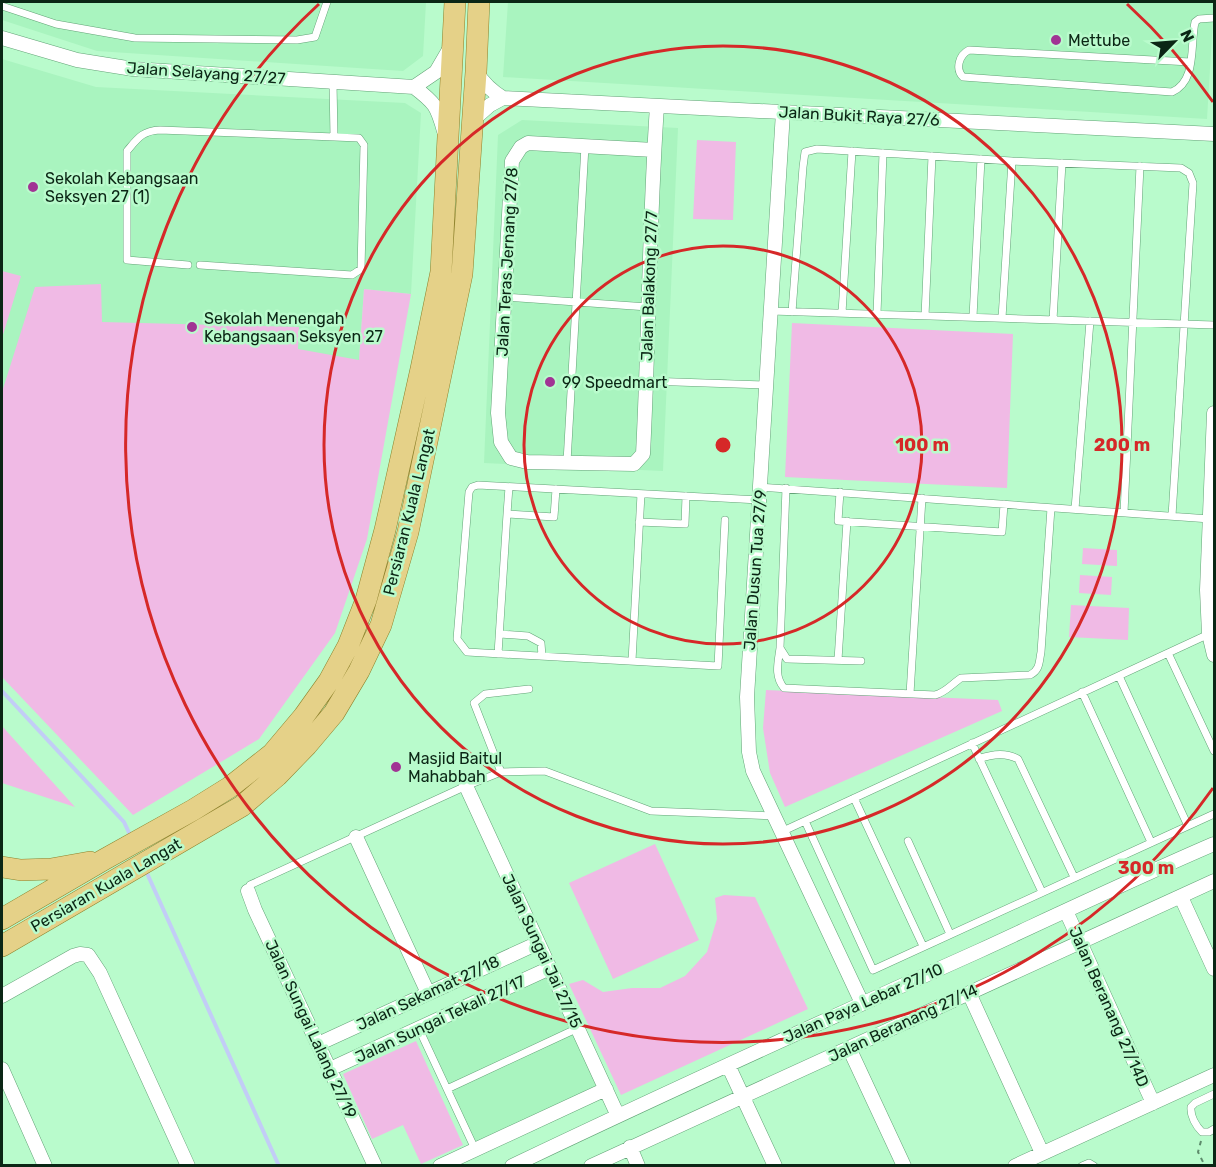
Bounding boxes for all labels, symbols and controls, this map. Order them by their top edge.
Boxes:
north arrow [1144,12,1204,72]
text: N [1176,27,1198,45]
place label: Mettube [1068,31,1130,50]
marker: Mettube [1049,33,1063,47]
street label: Jalan Selayang 27/27 [126,58,286,88]
street label: Jalan Bukit Raya 27/6 [778,102,940,130]
street label: Jalan Teras Jernang 27/8 [493,167,521,357]
place label: Sekolah Kebangsaan Seksyen 27 (1) [45,169,199,206]
marker: Sekolah Kebangsaan Seksyen 27 (1) [26,180,40,194]
street label: Jalan Balakong 27/7 [637,211,661,361]
place label: Sekolah Menengah Kebangsaan Seksyen 27 [204,309,383,346]
marker: Sekolah Menengah Kebangsaan Seksyen 27 [185,320,199,334]
place label: 99 Speedmart [562,373,667,392]
marker: 99 Speedmart [543,375,557,389]
street label: Persiaran Kuala Langat [379,427,439,597]
text: 100 m [895,434,949,456]
text: 200 m [1094,434,1150,456]
centre of rings [713,435,733,455]
street label: Jalan Dusun Tua 27/9 [740,489,770,651]
place label: Masjid Baitul Mahabbah [408,749,502,786]
marker: Masjid Baitul Mahabbah [389,760,403,774]
street label: Persiaran Kuala Langat [27,834,185,936]
text: 300 m [1118,857,1174,879]
street label: Jalan Sungai Jai 27/15 [498,871,586,1031]
street label: Jalan Beranang 27/14D [1065,924,1153,1090]
street label: Jalan Sungai Lalang 27/19 [261,937,361,1121]
street label: Jalan Sekamat 27/18 [354,952,502,1034]
street label: Jalan Paya Lebar 27/10 [780,959,946,1047]
street label: Jalan Sungai Tekali 27/17 [352,971,528,1067]
street label: Jalan Beranang 27/14 [825,980,981,1066]

